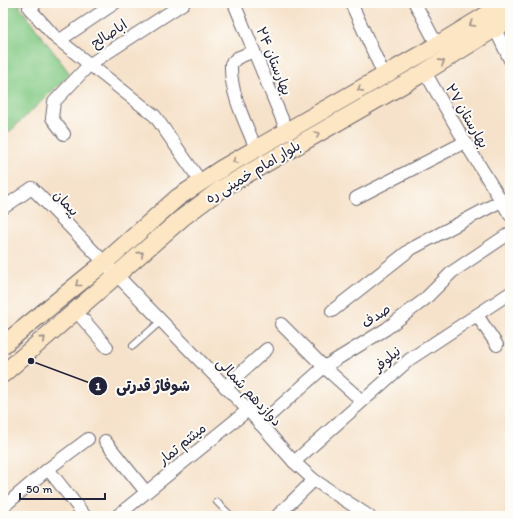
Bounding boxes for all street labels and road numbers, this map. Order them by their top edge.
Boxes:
street label: اباصالح [88,16,131,53]
street label: بهارستان ۲۴ [253,24,295,98]
street label: بهارستان ۲۷ [442,81,492,151]
street label: بلوار امام خمینی ره [202,137,305,209]
street label: پیمان [49,186,82,220]
street label: صدف [358,300,394,332]
street label: نیلوفر [369,343,405,377]
street label: دوازدهم شمالی [211,354,285,431]
street label: میثتم تمار [154,419,211,471]

